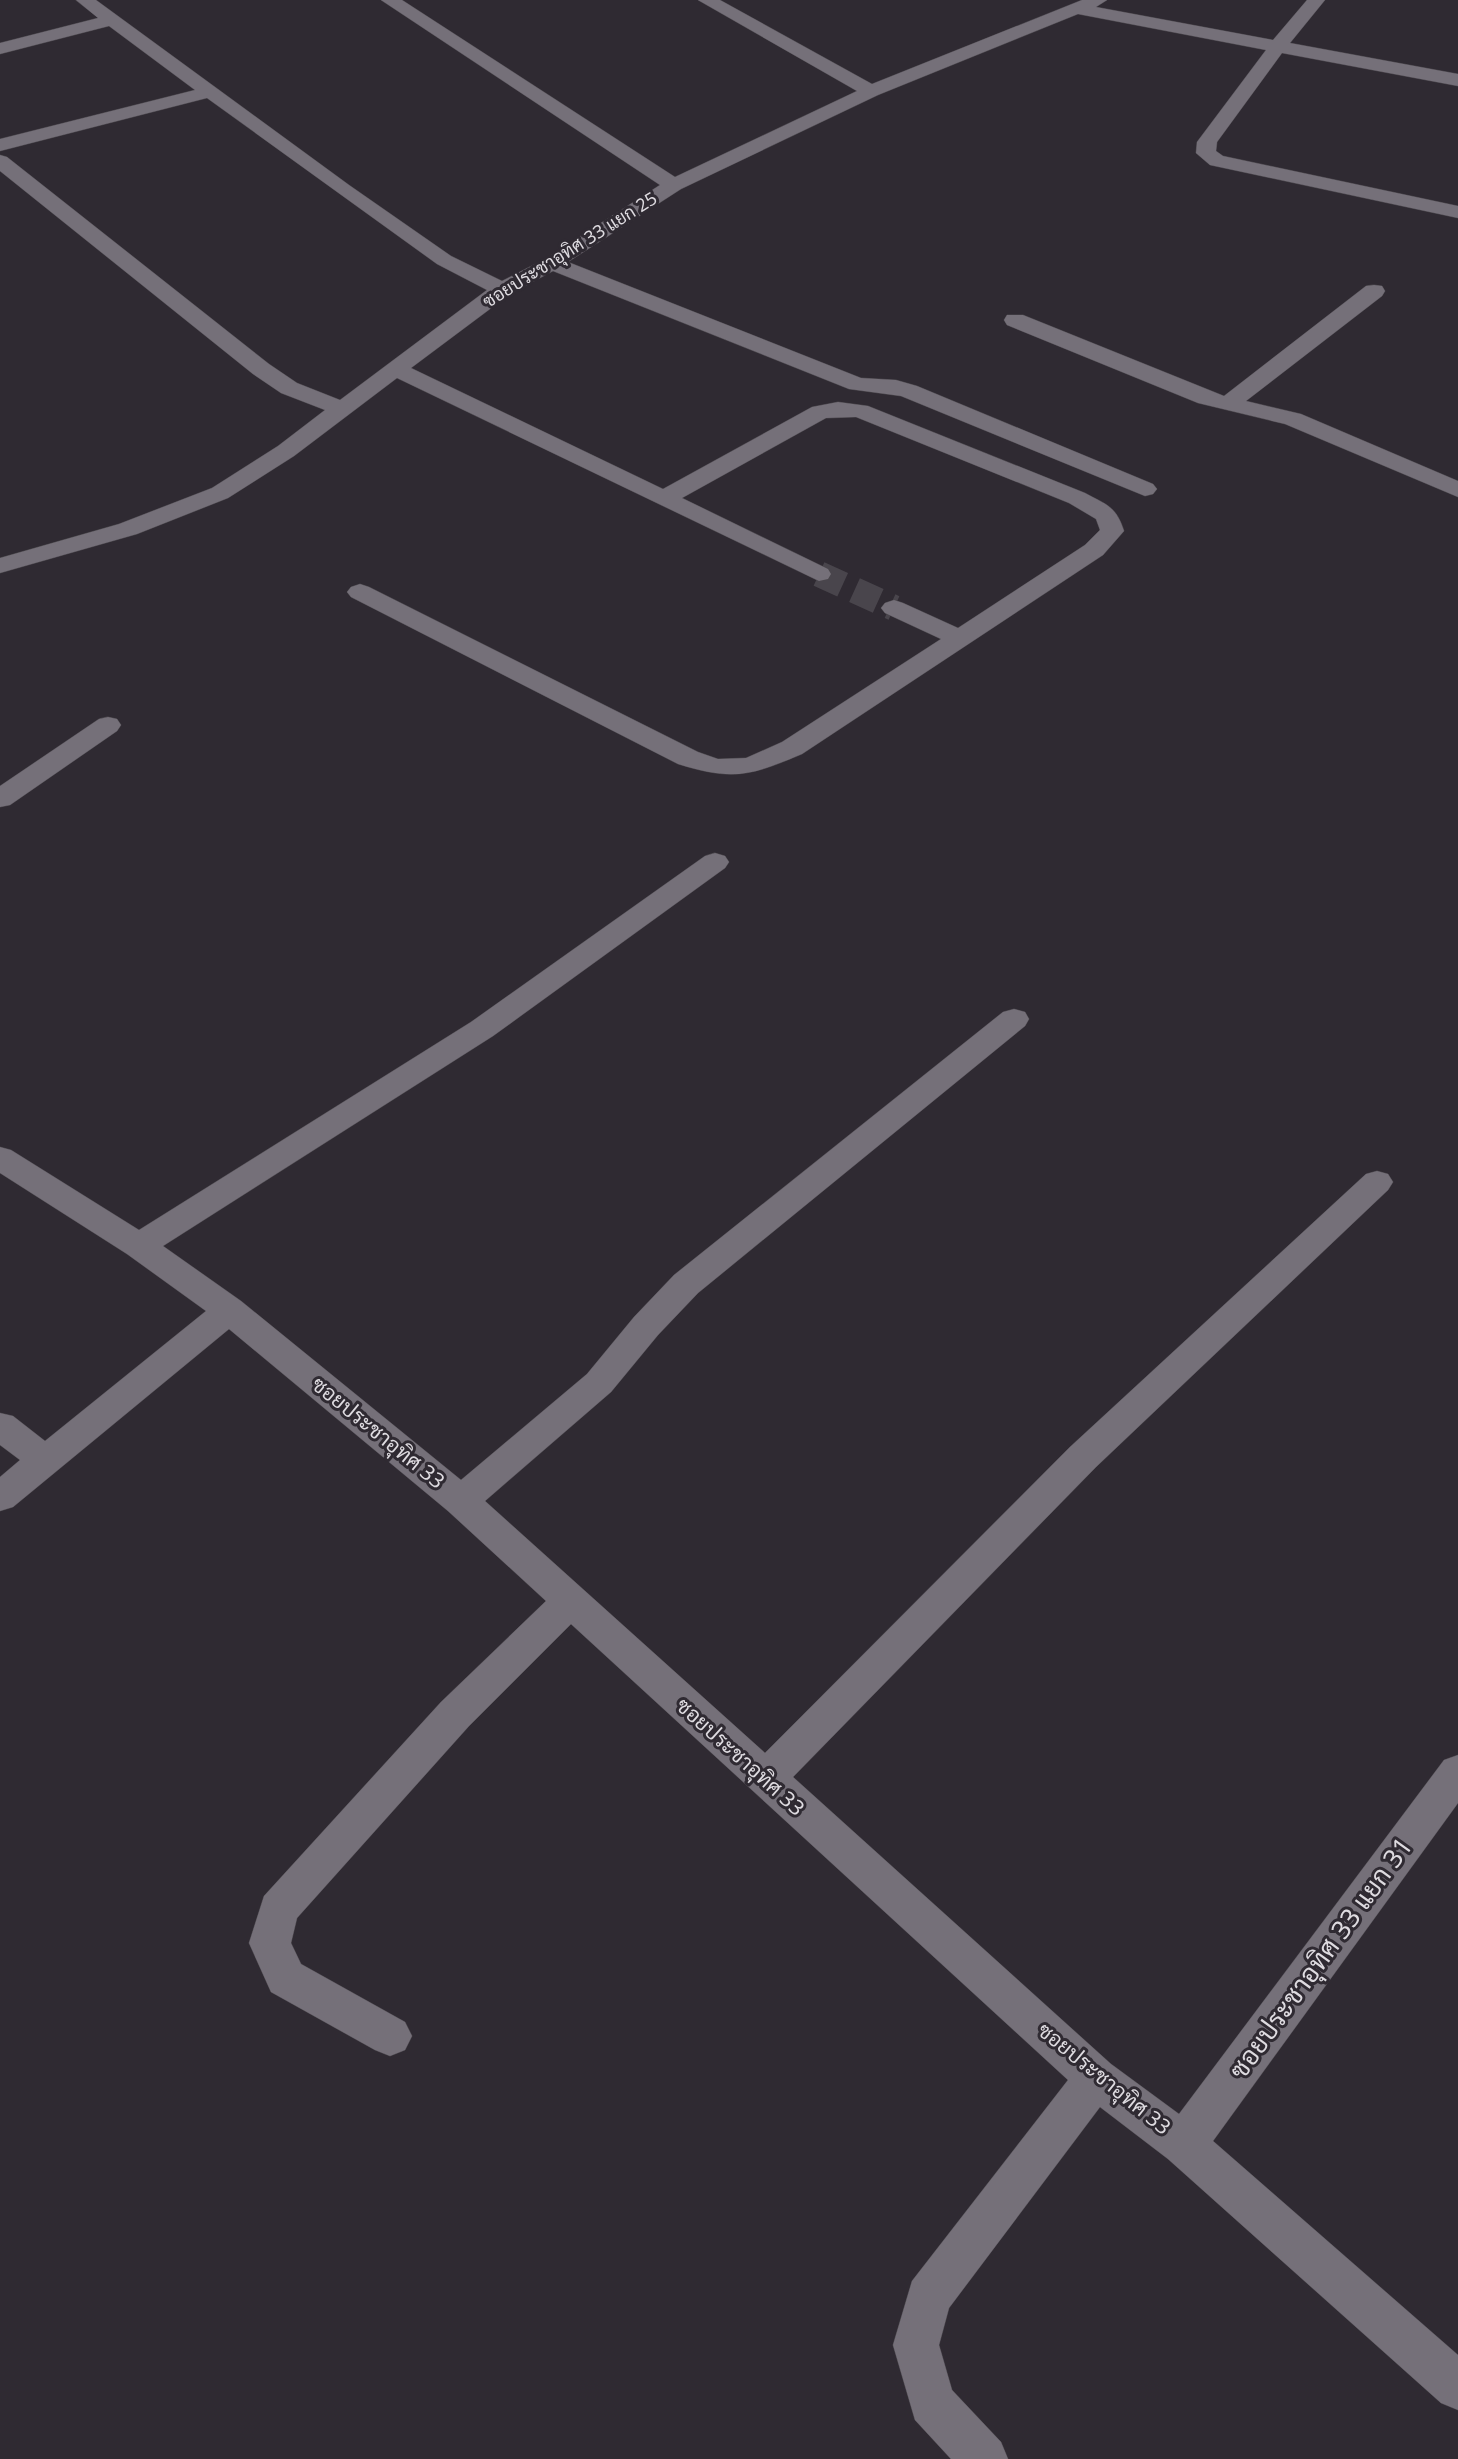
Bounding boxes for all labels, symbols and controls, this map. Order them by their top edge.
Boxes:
street label: ซอยประชาอุทิศ 33 แยก 25 [478,186,662,313]
street label: ซอยประชาอุทิศ 33 [306,1370,451,1495]
street label: ซอยประชาอุทิศ 33 [670,1691,811,1822]
street label: ซอยประชาอุทิศ 33 แยก 31 [1220,1829,1421,2086]
street label: ซอยประชาอุทิศ 33 [1032,2016,1177,2141]

